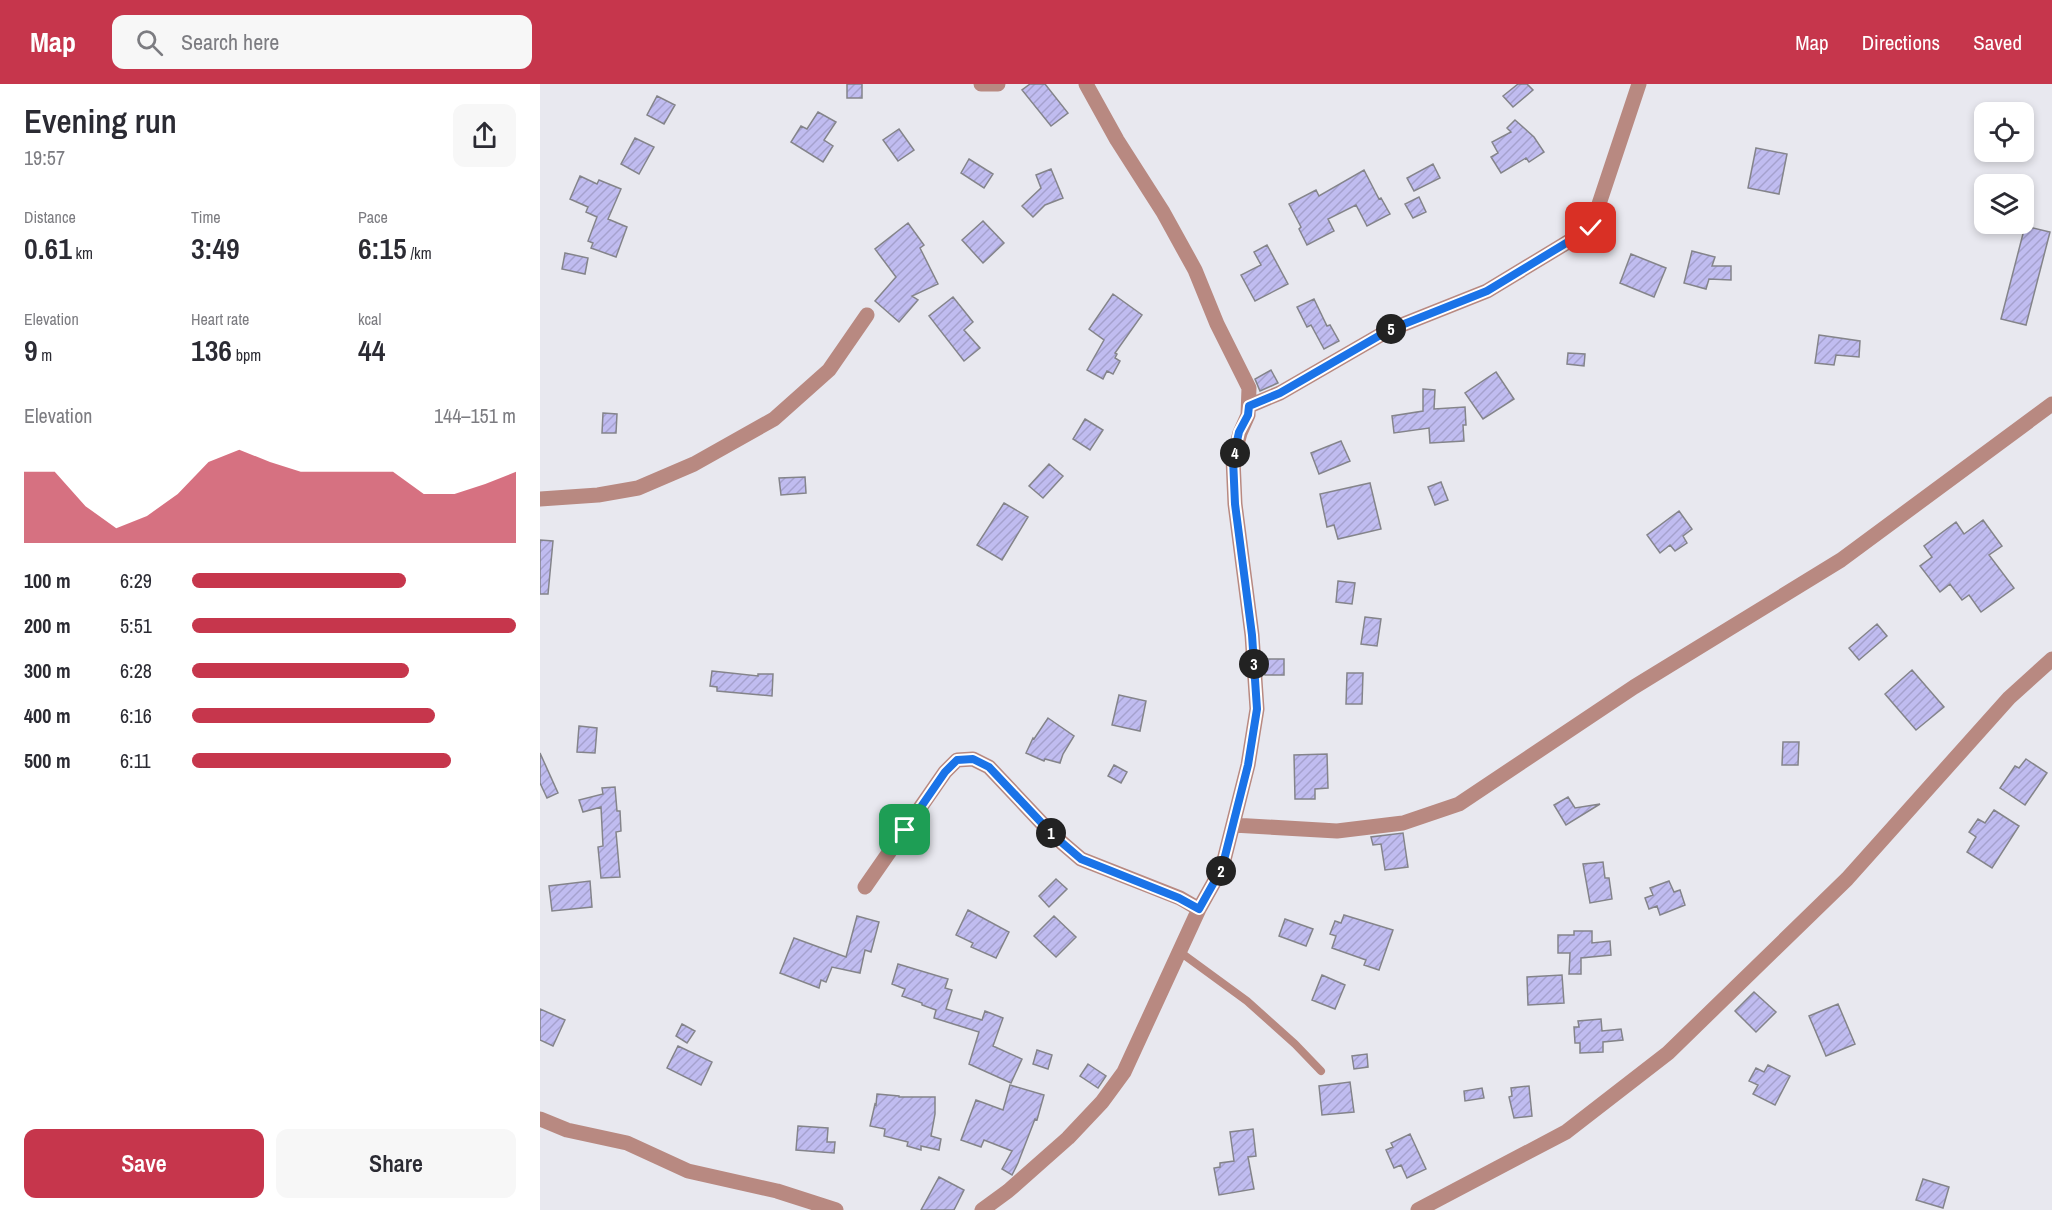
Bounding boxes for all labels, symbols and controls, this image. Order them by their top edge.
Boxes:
search box [112,15,532,69]
text: Map [30,23,76,61]
icon: search [133,26,166,59]
text: Search here [181,27,279,57]
text: Map [1795,28,1829,57]
text: Directions [1862,28,1940,57]
text: Saved [1973,28,2022,57]
text: Evening run [24,99,177,143]
map controls [1974,102,2034,234]
button: locate [1974,102,2034,162]
button: share [453,104,516,167]
text: 19:57 [24,144,65,171]
button: layers [1974,174,2034,234]
pin [1565,202,1616,253]
text: Distance [24,206,76,228]
text: Time [191,206,221,228]
text: Pace [358,206,388,228]
icon: check [1574,211,1607,244]
text: 0.61 [24,228,72,268]
text: 3:49 [191,228,240,268]
text: 6:15 [358,228,407,268]
text: km [72,242,93,264]
text: /km [407,242,432,264]
text: Elevation [24,308,79,330]
text: Heart rate [191,308,249,330]
text: kcal [358,308,381,330]
pin: 5 [1376,314,1406,344]
text: 5 [1387,318,1395,340]
text: 9 [24,330,38,370]
text: 136 [191,330,232,370]
text: 44 [358,330,385,370]
text: m [38,344,52,366]
text: bpm [232,344,261,366]
text: Elevation [24,402,92,429]
text: 144–151 m [434,402,516,429]
pin: 4 [1220,438,1250,468]
text: 4 [1231,442,1239,464]
text: 100 m [24,567,71,594]
text: 6:29 [120,567,152,594]
text: 200 m [24,612,71,639]
text: 5:51 [120,612,152,639]
pin: 3 [1239,649,1269,679]
text: 3 [1250,653,1258,675]
text: 300 m [24,657,71,684]
text: 6:28 [120,657,152,684]
text: 400 m [24,702,71,729]
text: 6:16 [120,702,152,729]
text: 500 m [24,747,71,774]
text: 6:11 [120,747,151,774]
pin [879,804,930,855]
icon: arrive [888,813,921,846]
pin: 1 [1036,818,1066,848]
text: 1 [1047,822,1055,844]
pin: 2 [1206,856,1236,886]
text: 2 [1217,860,1225,882]
button: Save [24,1129,264,1198]
button: Share [276,1129,516,1198]

